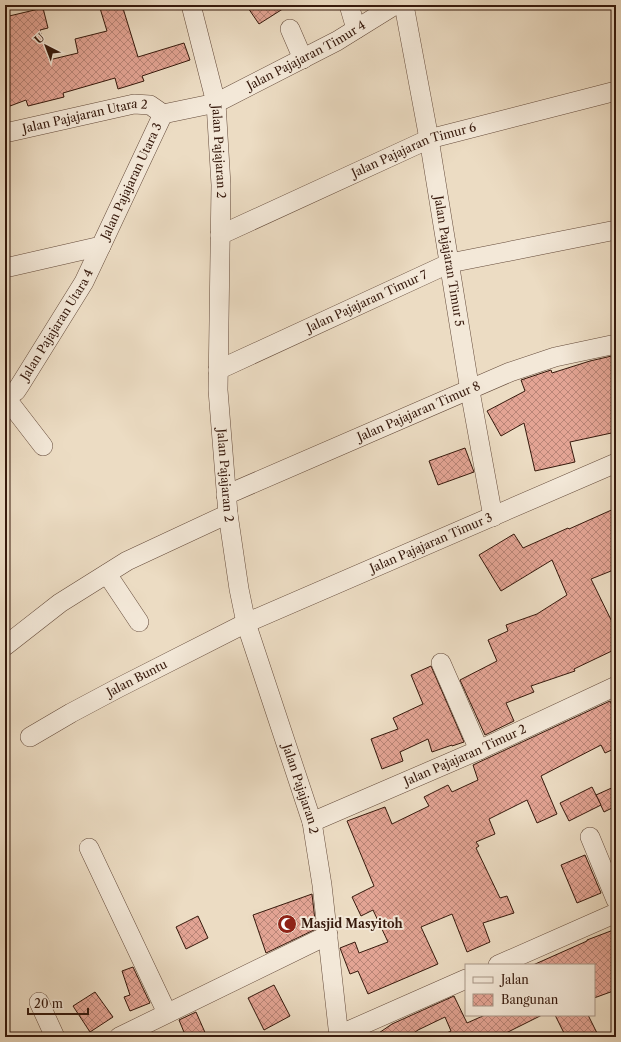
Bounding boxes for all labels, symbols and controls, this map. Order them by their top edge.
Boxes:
street label: Jalan Pajajaran Timur 4 [242,17,368,94]
north arrow [26,26,66,66]
text: U [31,30,47,47]
street label: Jalan Pajajaran Utara 2 [19,96,148,136]
street label: Jalan Pajajaran 2 [209,103,229,199]
street label: Jalan Pajajaran Timur 6 [347,119,478,181]
street label: Jalan Pajajaran Utara 3 [96,120,165,244]
street label: Jalan Pajajaran Timur 5 [431,193,467,327]
street label: Jalan Pajajaran Utara 4 [16,266,96,385]
street label: Jalan Pajajaran Timur 7 [302,266,430,336]
street label: Jalan Pajajaran Timur 8 [353,378,482,445]
street label: Jalan Pajajaran 2 [214,426,237,523]
street label: Jalan Pajajaran Timur 3 [365,509,495,576]
street label: Jalan Buntu [102,656,170,701]
street label: Jalan Pajajaran Timur 2 [400,721,529,789]
street label: Jalan Pajajaran 2 [279,740,322,835]
mosque icon: Masjid Masyitoh [276,913,298,935]
place label: Masjid Masyitoh [301,916,404,931]
legend [465,964,595,1016]
text: Jalan [499,972,529,987]
scale bar [28,990,88,1016]
text: Bangunan [501,992,559,1007]
text: 20 m [34,996,63,1011]

